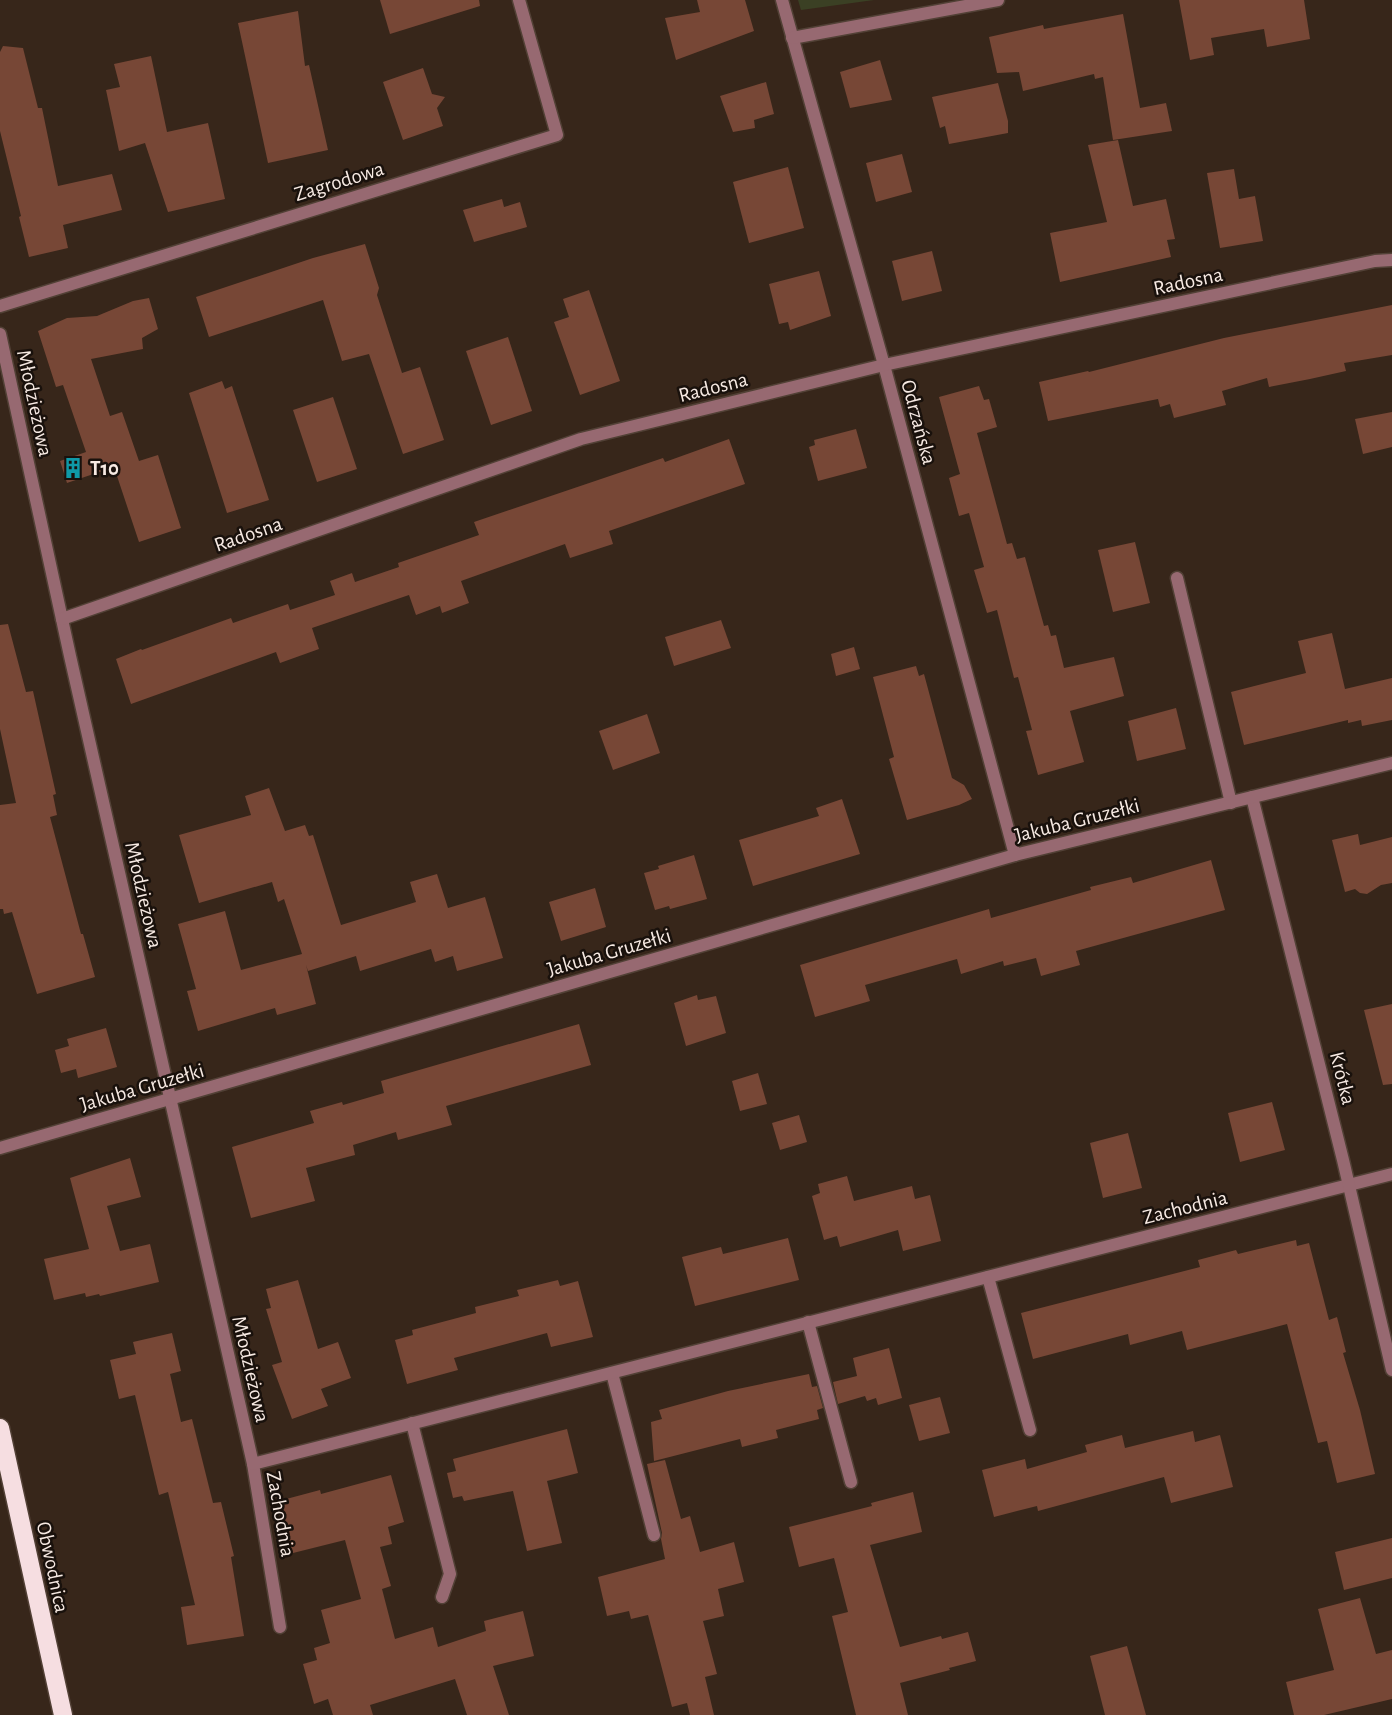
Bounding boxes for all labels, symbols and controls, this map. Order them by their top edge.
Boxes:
street label: Zagrodowa [292,158,387,205]
street label: Radosna [1151,264,1225,299]
street label: Młodzieżowa [13,348,56,459]
street label: Radosna [676,369,750,406]
street label: Odrzańska [897,378,940,467]
building icon: T10 [61,456,85,480]
place label: T10 [90,458,119,479]
street label: Radosna [211,513,285,556]
street label: Jakuba Gruzełki [1013,795,1142,846]
street label: Młodzieżowa [121,840,166,951]
street label: Jakuba Gruzełki [545,925,673,980]
street label: Krótka [1326,1049,1359,1107]
street label: Jakuba Gruzełki [78,1060,206,1115]
street label: Zachodnia [1141,1187,1230,1228]
street label: Młodzieżowa [228,1314,273,1425]
street label: Zachodnia [263,1470,298,1559]
street label: Obwodnica [33,1520,72,1615]

